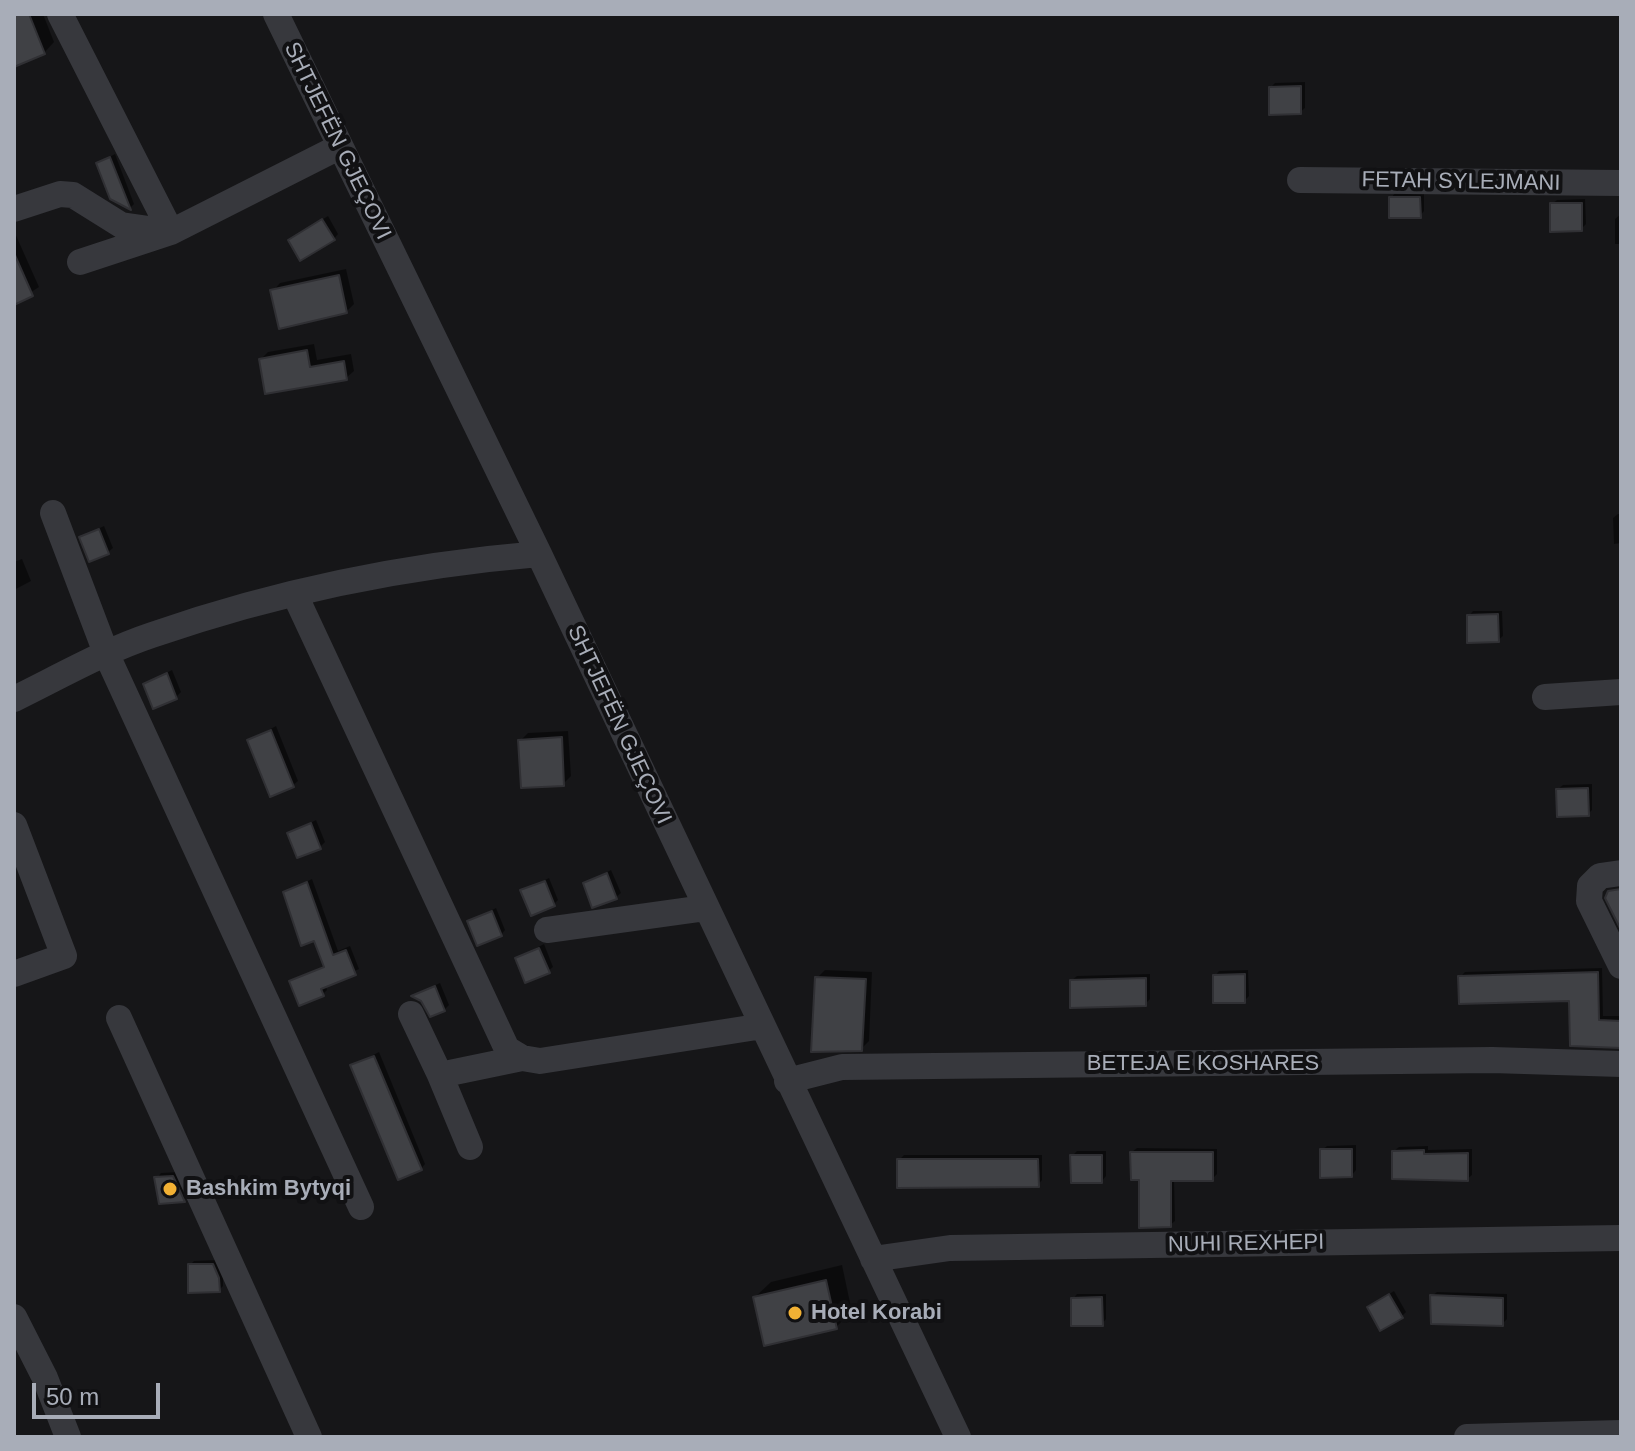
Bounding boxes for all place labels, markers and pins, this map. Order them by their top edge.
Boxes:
place label: Bashkim Bytyqi [186,1176,351,1202]
marker: Bashkim Bytyqi [161,1180,179,1198]
place label: Hotel Korabi [811,1300,942,1326]
marker: Hotel Korabi [786,1304,804,1322]

